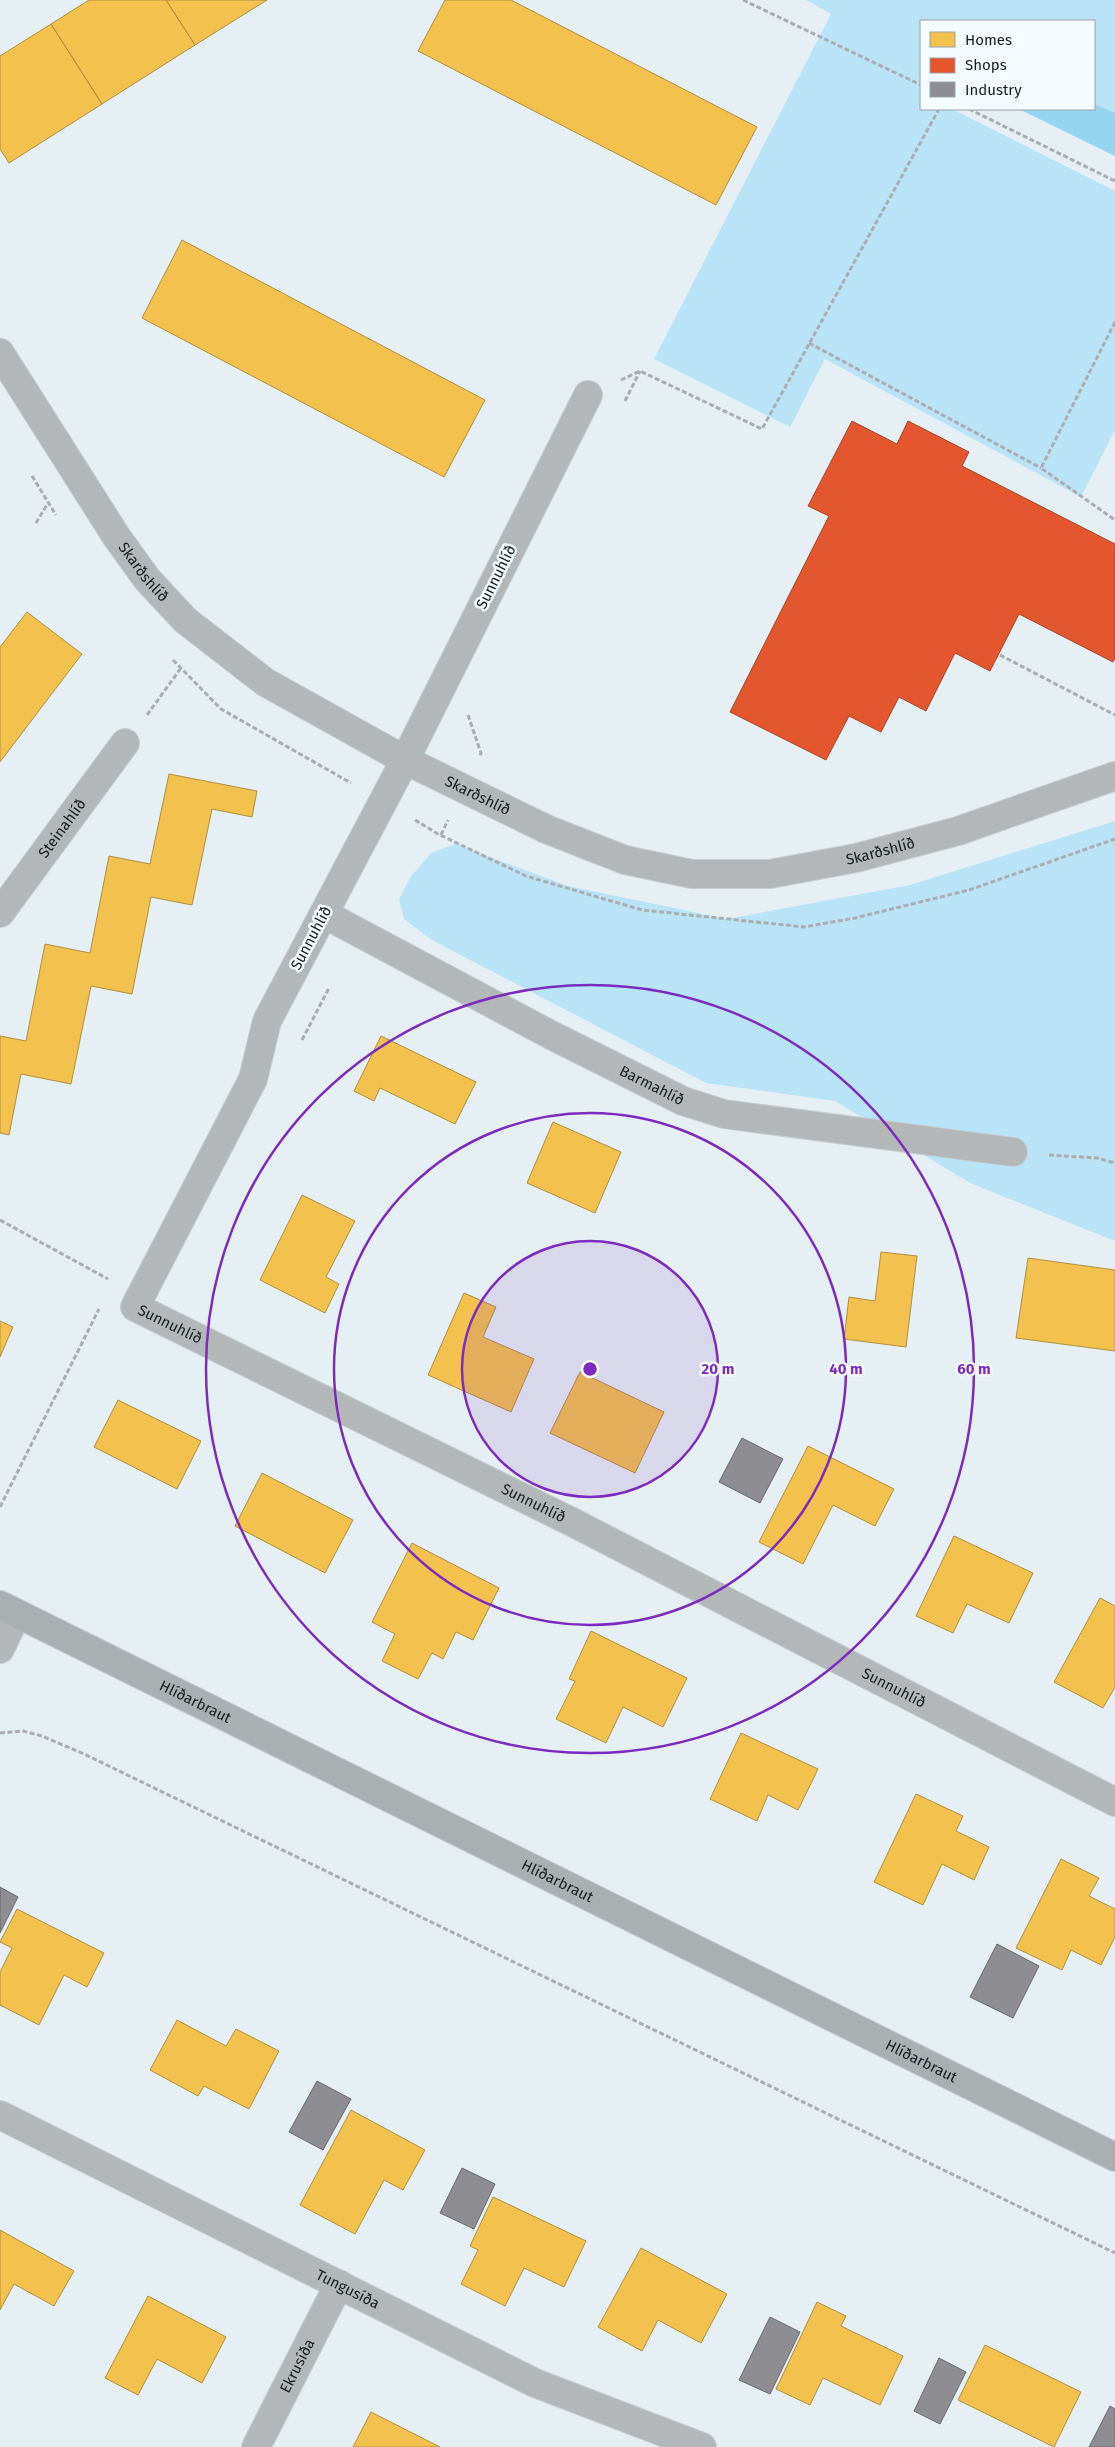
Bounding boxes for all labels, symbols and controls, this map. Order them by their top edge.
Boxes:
legend [920,20,1095,110]
text: Homes [965,31,1012,49]
text: Shops [965,56,1007,74]
text: Industry [965,81,1022,99]
street label: Skarðshlíð [115,539,172,605]
street label: Sunnuhlíð [472,542,520,612]
street label: Skarðshlíð [442,772,513,819]
street label: Steinahlíð [35,795,90,861]
street label: Skarðshlíð [844,834,917,869]
street label: Sunnuhlíð [287,903,335,973]
street label: Barmahlíð [616,1062,687,1109]
street label: Sunnuhlíð [135,1301,205,1348]
centre of rings [581,1360,599,1378]
text: 20 m [702,1360,734,1378]
text: 40 m [829,1360,863,1378]
text: 60 m [957,1360,991,1378]
street label: Sunnuhlíð [498,1480,568,1526]
street label: Sunnuhlíð [859,1664,929,1712]
street label: Hlíðarbraut [157,1676,235,1727]
street label: Hlíðarbraut [519,1856,597,1907]
street label: Hlíðarbraut [882,2036,961,2087]
street label: Tungusíða [313,2266,383,2313]
street label: Ekrusíða [276,2336,318,2396]

